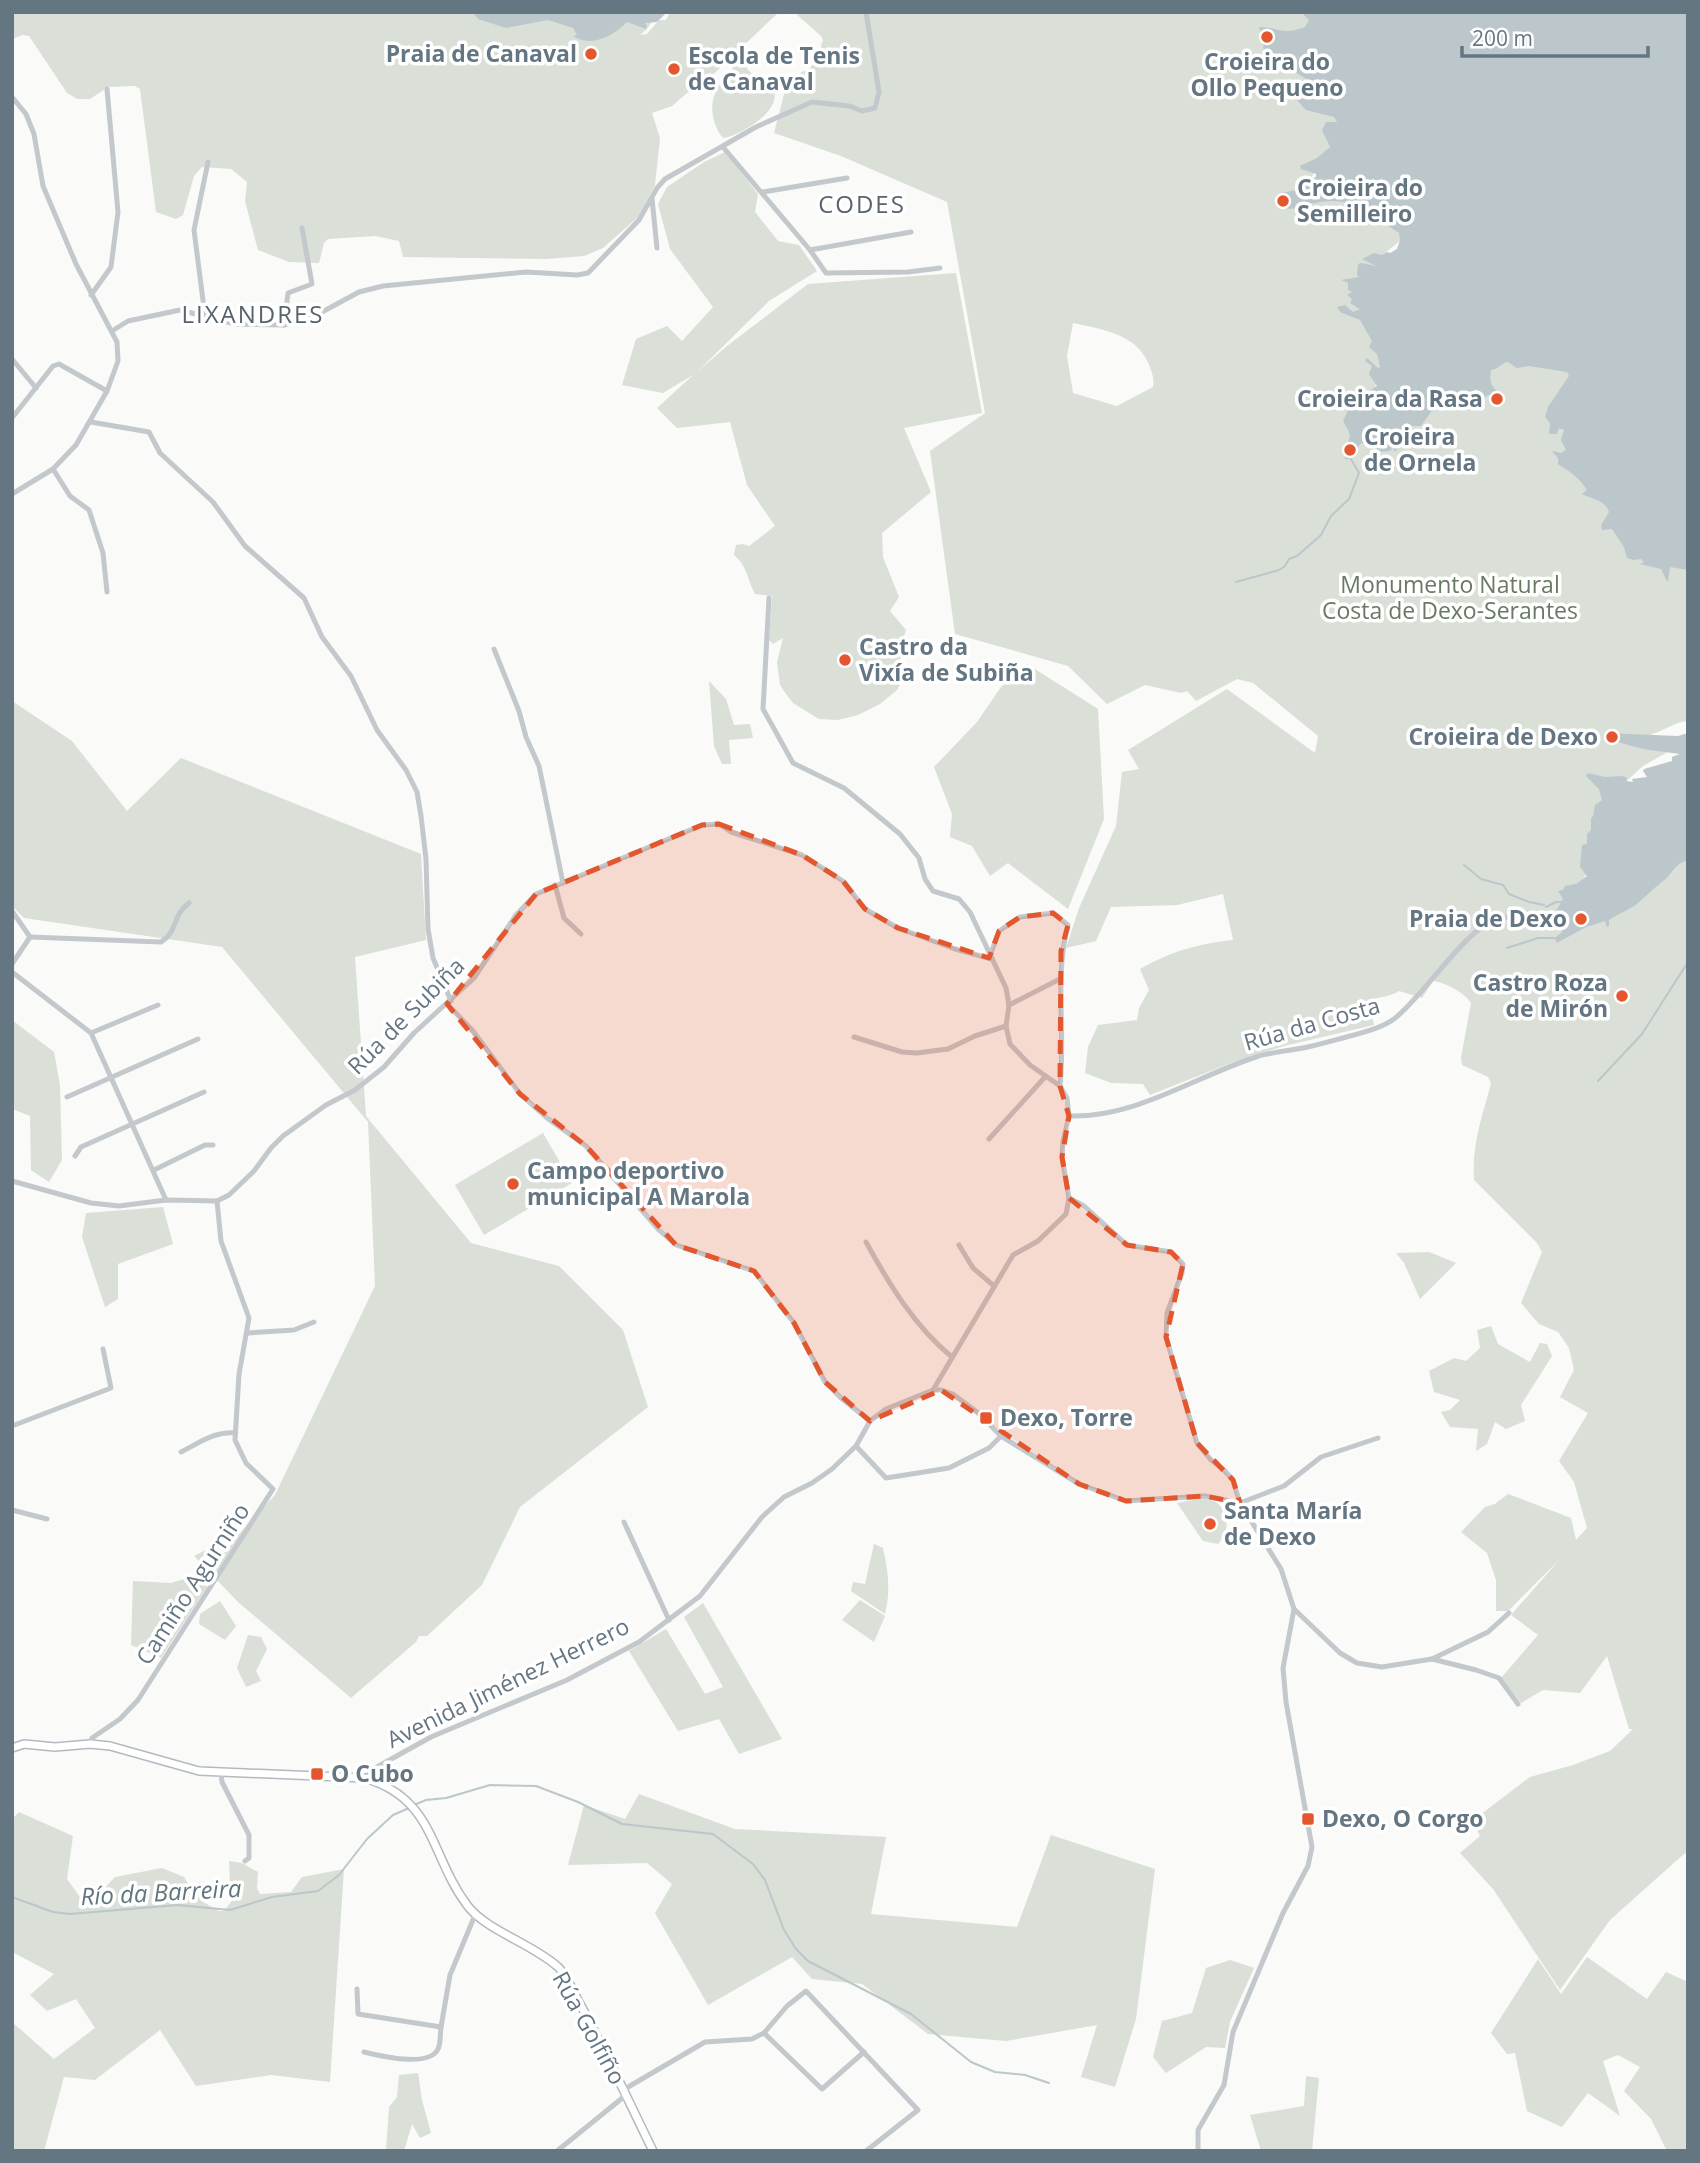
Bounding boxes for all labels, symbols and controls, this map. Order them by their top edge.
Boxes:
scale bar [1462,14,1648,58]
text: 200 m [1472,24,1533,52]
marker: Croieira do Ollo Pequeno [1259,29,1275,45]
place label: Praia de Canaval [386,37,577,69]
place label: Escola de Tenis de Canaval [688,39,860,97]
place label: Croieira do Ollo Pequeno [1190,45,1344,103]
marker: Praia de Canaval [583,46,599,62]
marker: Escola de Tenis de Canaval [666,61,682,77]
place label: Croieira do Semilleiro [1297,171,1423,229]
district label: CODES [818,187,906,220]
marker: Croieira do Semilleiro [1275,193,1291,209]
district label: LIXANDRES [181,297,325,330]
place label: Croieira da Rasa [1297,382,1483,414]
marker: Croieira da Rasa [1489,391,1505,407]
place label: Croieira de Ornela [1364,420,1476,478]
marker: Croieira de Ornela [1342,442,1358,458]
park label: Monumento Natural Costa de Dexo-Serantes [1322,568,1578,626]
place label: Castro da Vixía de Subiña [859,630,1034,688]
marker: Castro da Vixía de Subiña [837,652,853,668]
place label: Croieira de Dexo [1408,720,1598,752]
marker: Croieira de Dexo [1604,729,1620,745]
place label: Praia de Dexo [1409,902,1567,934]
marker: Praia de Dexo [1573,911,1589,927]
street label: Rúa de Subiña [340,950,471,1081]
place label: Castro Roza de Mirón [1473,966,1608,1024]
street label: Rúa da Costa [1240,988,1383,1058]
marker: Castro Roza de Mirón [1614,988,1630,1004]
place label: Campo deportivo municipal A Marola [527,1154,750,1212]
marker: Campo deportivo municipal A Marola [505,1176,521,1192]
place label: Dexo, Torre [1000,1401,1133,1433]
marker: Dexo, Torre [978,1410,994,1426]
place label: Santa María de Dexo [1224,1494,1362,1552]
street label: Camiño Agurniño [128,1496,256,1670]
marker: Santa María de Dexo [1202,1516,1218,1532]
street label: Avenida Jiménez Herrero [381,1609,634,1755]
place label: O Cubo [331,1757,414,1789]
marker: O Cubo [309,1766,325,1782]
place label: Dexo, O Corgo [1322,1802,1484,1834]
marker: Dexo, O Corgo [1300,1811,1316,1827]
water label: Río da Barreira [80,1871,243,1912]
street label: Rúa Golfiño [546,1965,634,2090]

